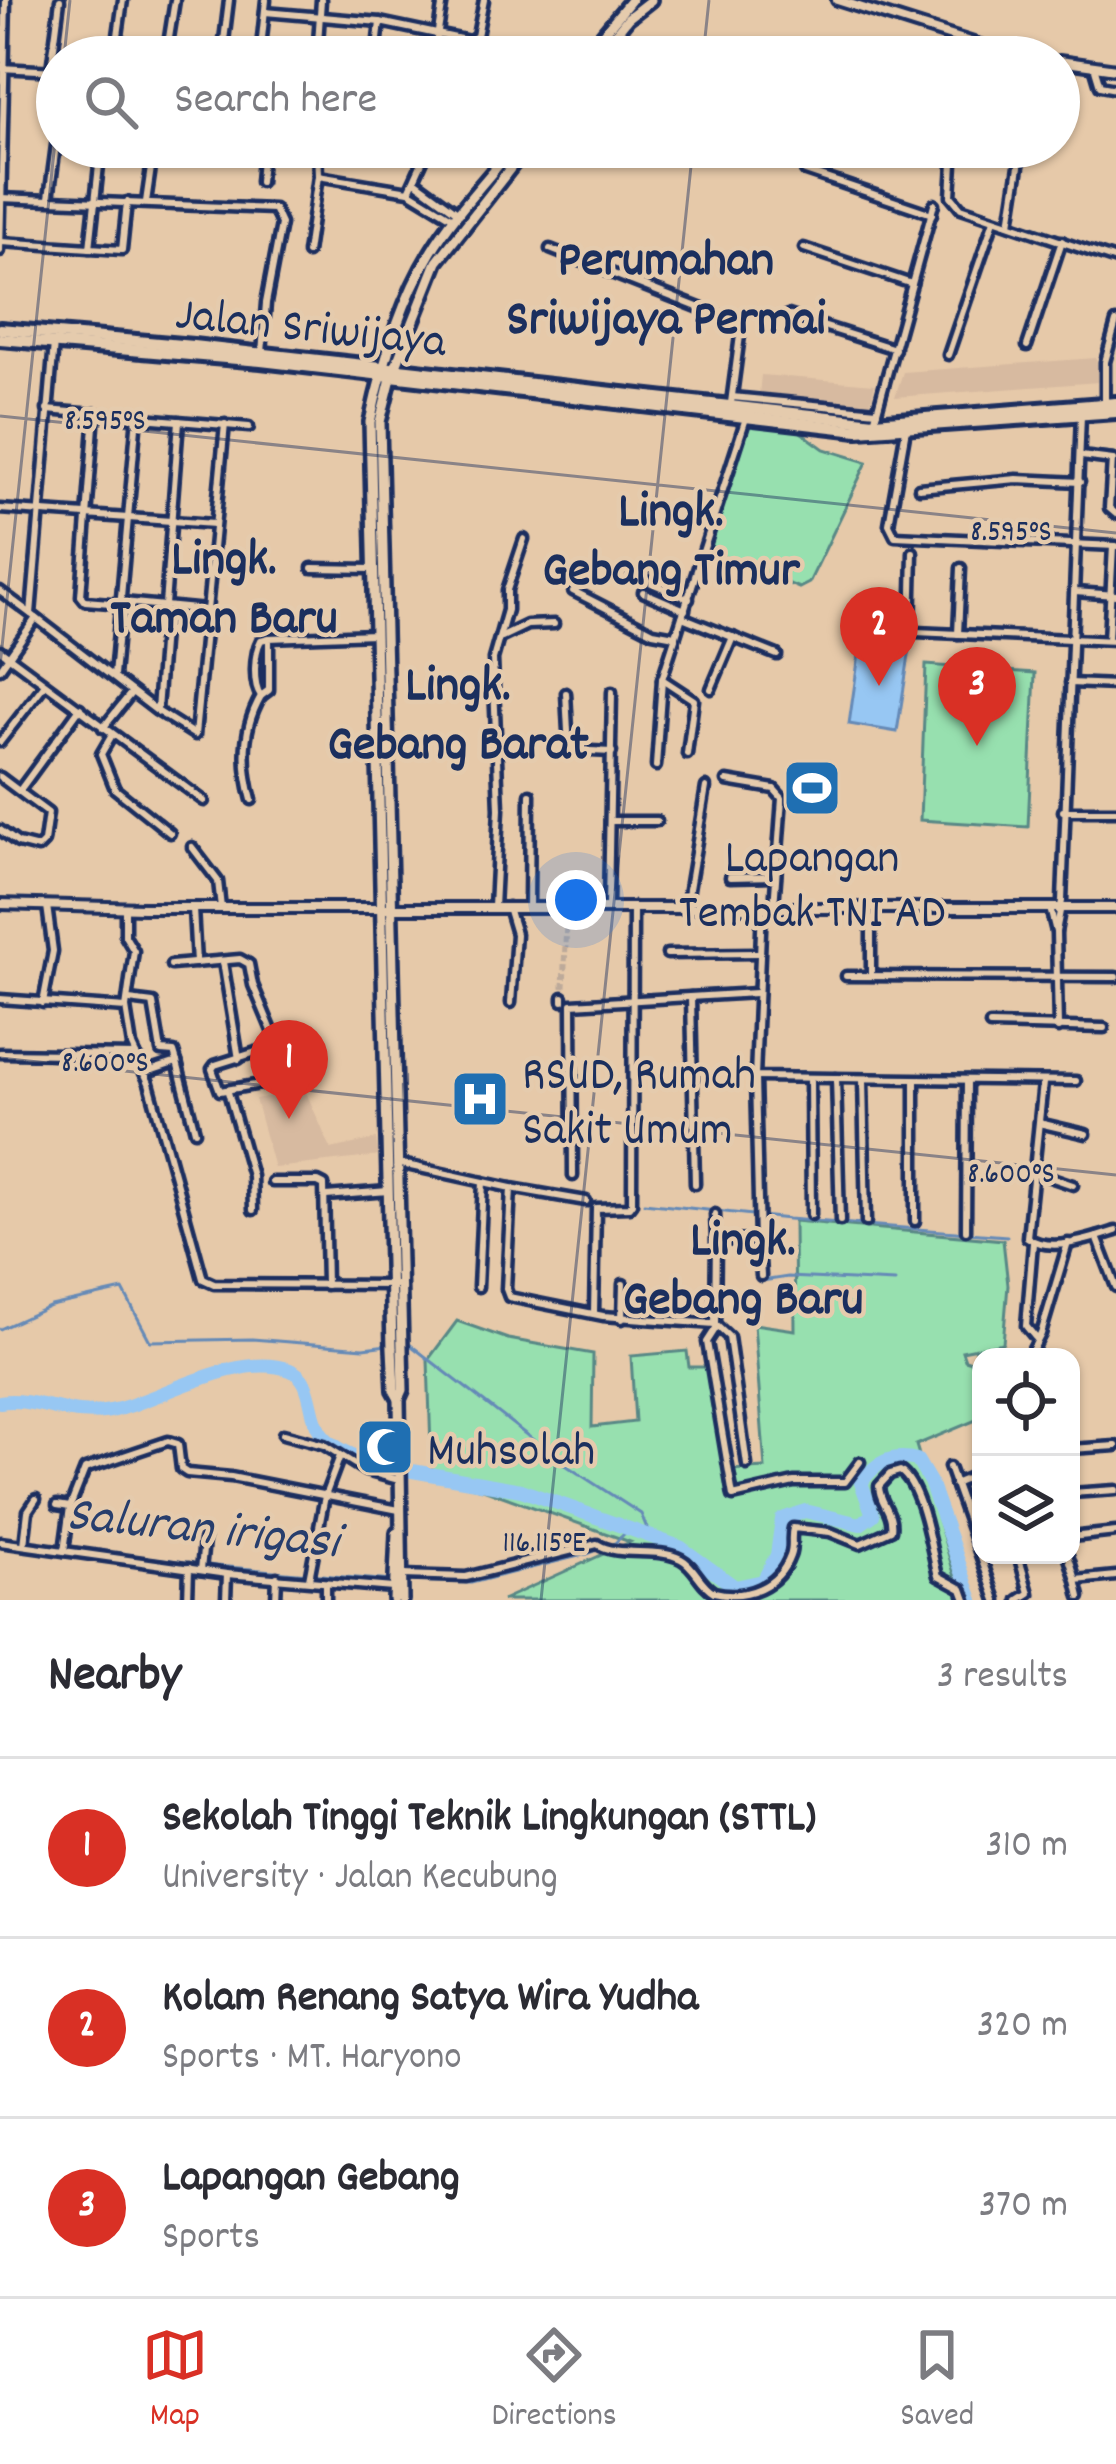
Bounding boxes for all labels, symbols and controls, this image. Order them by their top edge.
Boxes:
search box [36,36,1080,168]
icon: search [78,69,144,135]
text: Search here [174,70,377,134]
district label: Perumahan Sriwijaya Permai [506,228,826,359]
street label: Jalan Sriwijaya [172,283,450,380]
text: 8.595°S [64,402,146,445]
district label: Lingk. Gebang Timur [542,479,801,610]
text: 8.595°S [970,513,1052,556]
district label: Lingk. Taman Baru [110,527,338,658]
pin: 2 [840,587,918,686]
pin: 3 [938,647,1016,746]
district label: Lingk. Gebang Barat [327,653,589,784]
sports icon: Lapangan Tembak TNI AD [781,757,843,819]
place label: Lapangan Tembak TNI AD [678,827,946,951]
your location [546,870,606,930]
pin: 1 [250,1020,328,1119]
text: 8.600°S [61,1044,149,1087]
place label: RSUD, Rumah Sakit Umum [522,1044,756,1168]
hospital icon: RSUD, Rumah Sakit Umum [449,1068,511,1130]
text: 8.600°S [967,1155,1055,1198]
district label: Lingk. Gebang Baru [623,1208,863,1339]
map controls [972,1348,1080,1564]
button: locate [972,1348,1080,1456]
mosque icon: Muhsolah [354,1416,416,1478]
place label: Muhsolah [427,1420,595,1489]
button: layers [972,1456,1080,1564]
water label: Saluran irigasi [63,1482,349,1583]
text: 116.115°E [502,1524,586,1567]
text: Nearby [48,1642,181,1714]
text: 3 results [937,1651,1068,1706]
text: Sekolah Tinggi Teknik Lingkungan (STTL) [162,1788,816,1852]
text: 1 [83,1820,91,1875]
text: 310 m [985,1820,1068,1875]
text: University · Jalan Kecubung [162,1852,558,1907]
text: Kolam Renang Satya Wira Yudha [162,1968,698,2032]
text: 2 [78,2000,96,2055]
text: 320 m [977,2000,1068,2055]
text: Sports · MT. Haryono [162,2032,462,2087]
text: Lapangan Gebang [162,2148,460,2212]
text: 3 [78,2180,96,2235]
text: 370 m [979,2180,1068,2235]
text: Sports [162,2212,260,2267]
tab: Map [142,2322,208,2441]
tab: Directions [492,2322,617,2441]
tab: Saved [900,2322,974,2441]

